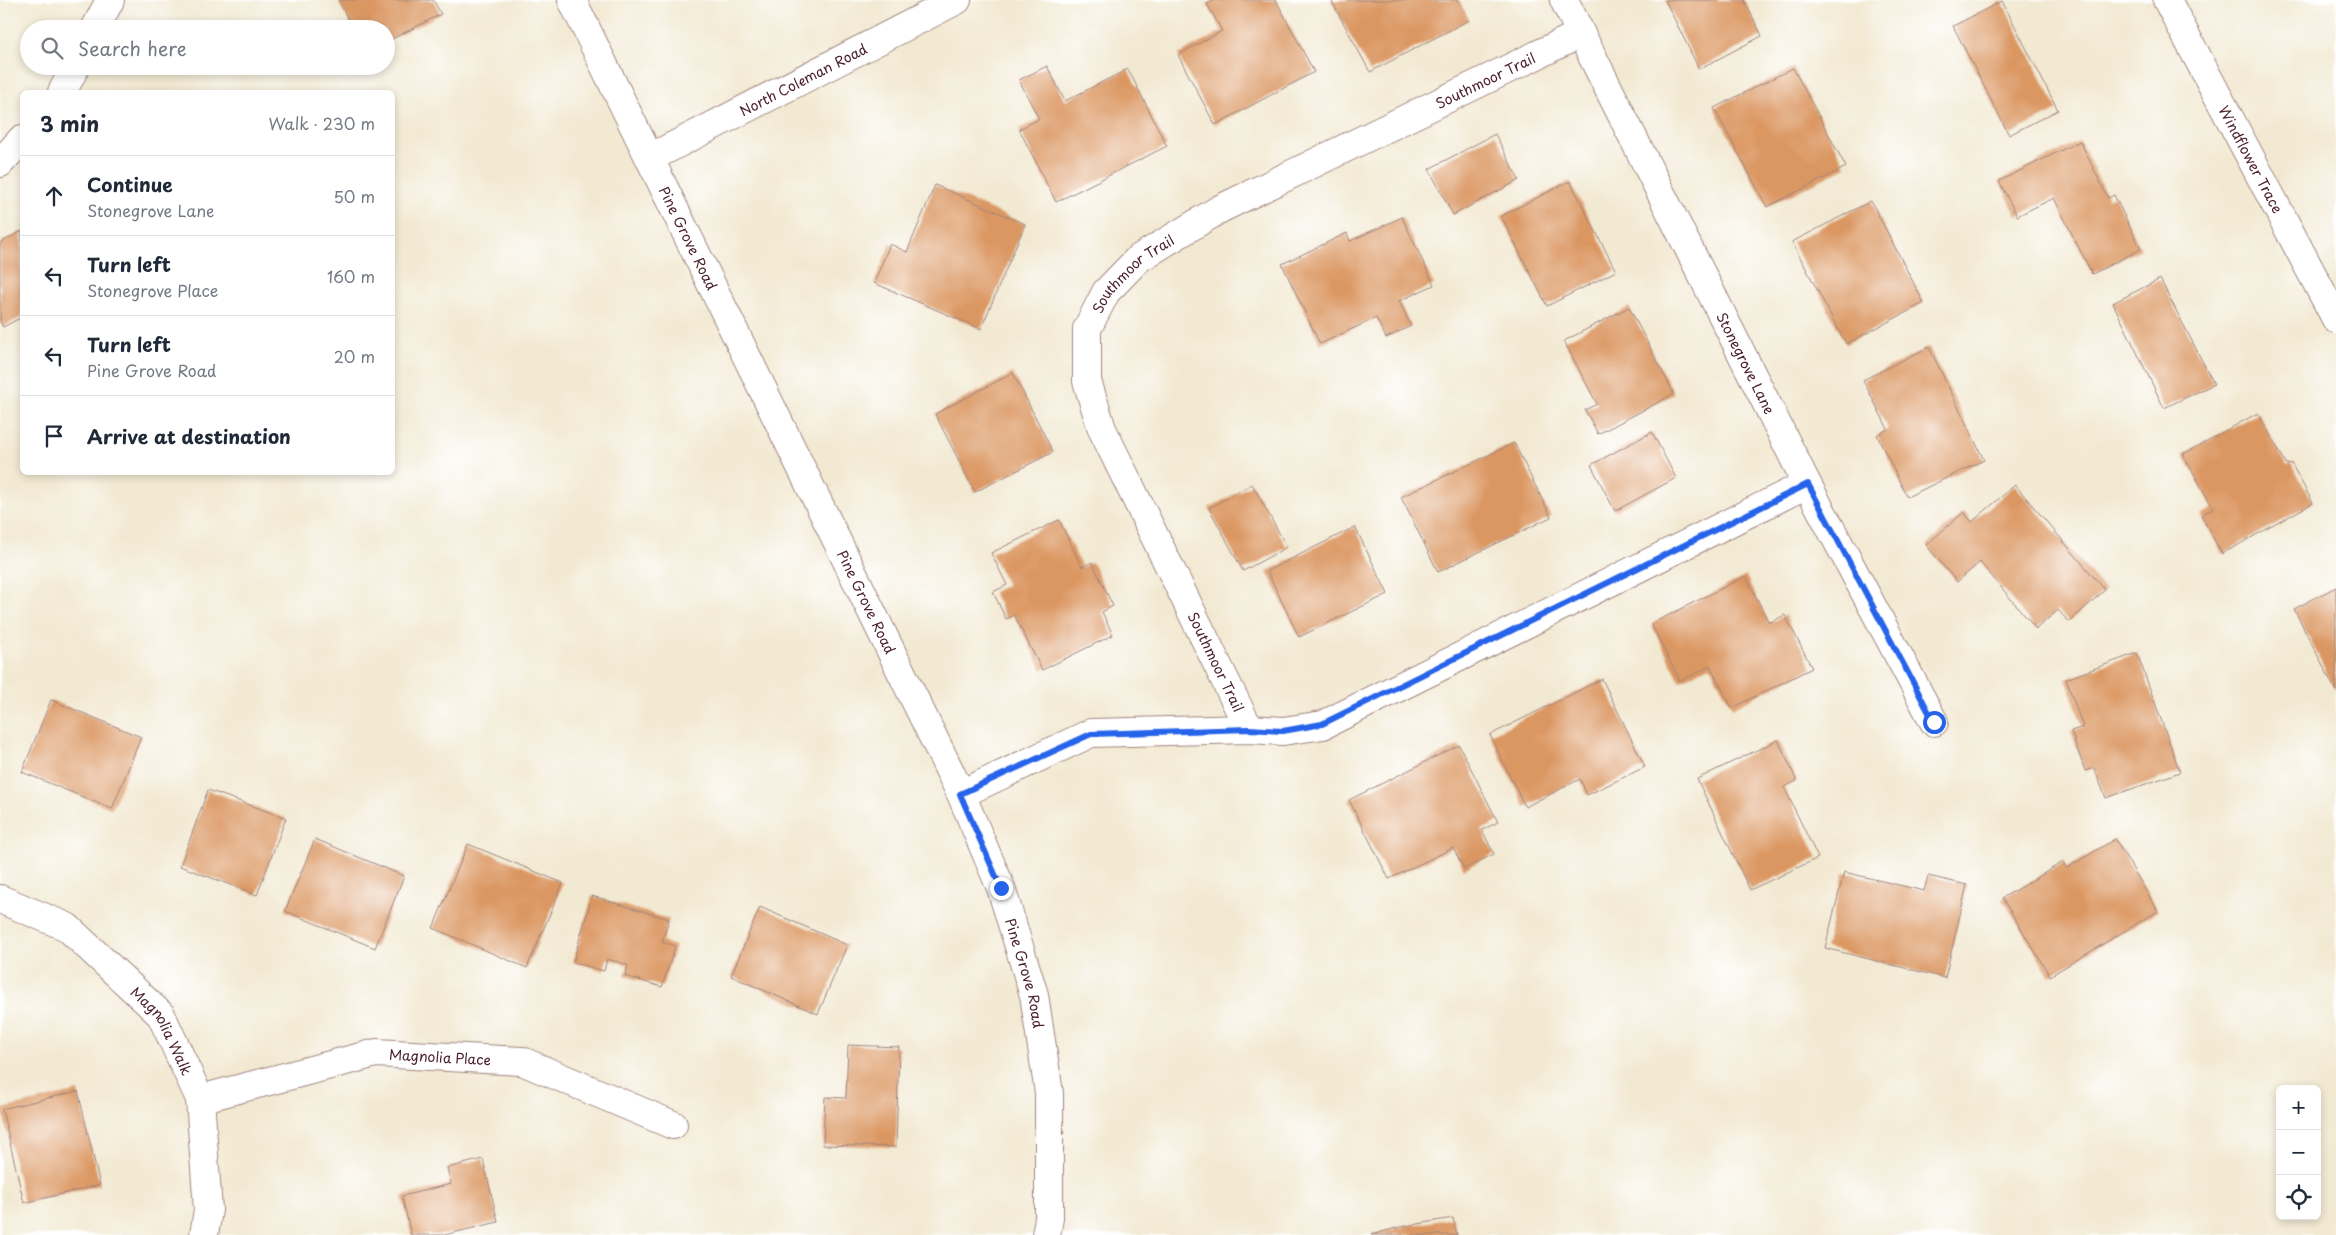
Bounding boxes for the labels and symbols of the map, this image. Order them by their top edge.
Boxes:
street label: North Coleman Road [736,38,870,121]
street label: Southmoor Trail [1432,47,1539,113]
street label: Windflower Trace [2214,101,2288,217]
street label: Pine Grove Road [654,182,723,293]
street label: Southmoor Trail [1086,229,1178,317]
street label: Stonegrove Lane [1712,308,1781,417]
street label: Pine Grove Road [832,546,901,657]
street label: Southmoor Trail [1183,609,1249,715]
route start [1923,711,1946,734]
route end [990,877,1013,900]
street label: Pine Grove Road [1000,915,1049,1030]
street label: Magnolia Walk [126,981,198,1079]
street label: Magnolia Place [388,1043,492,1070]

